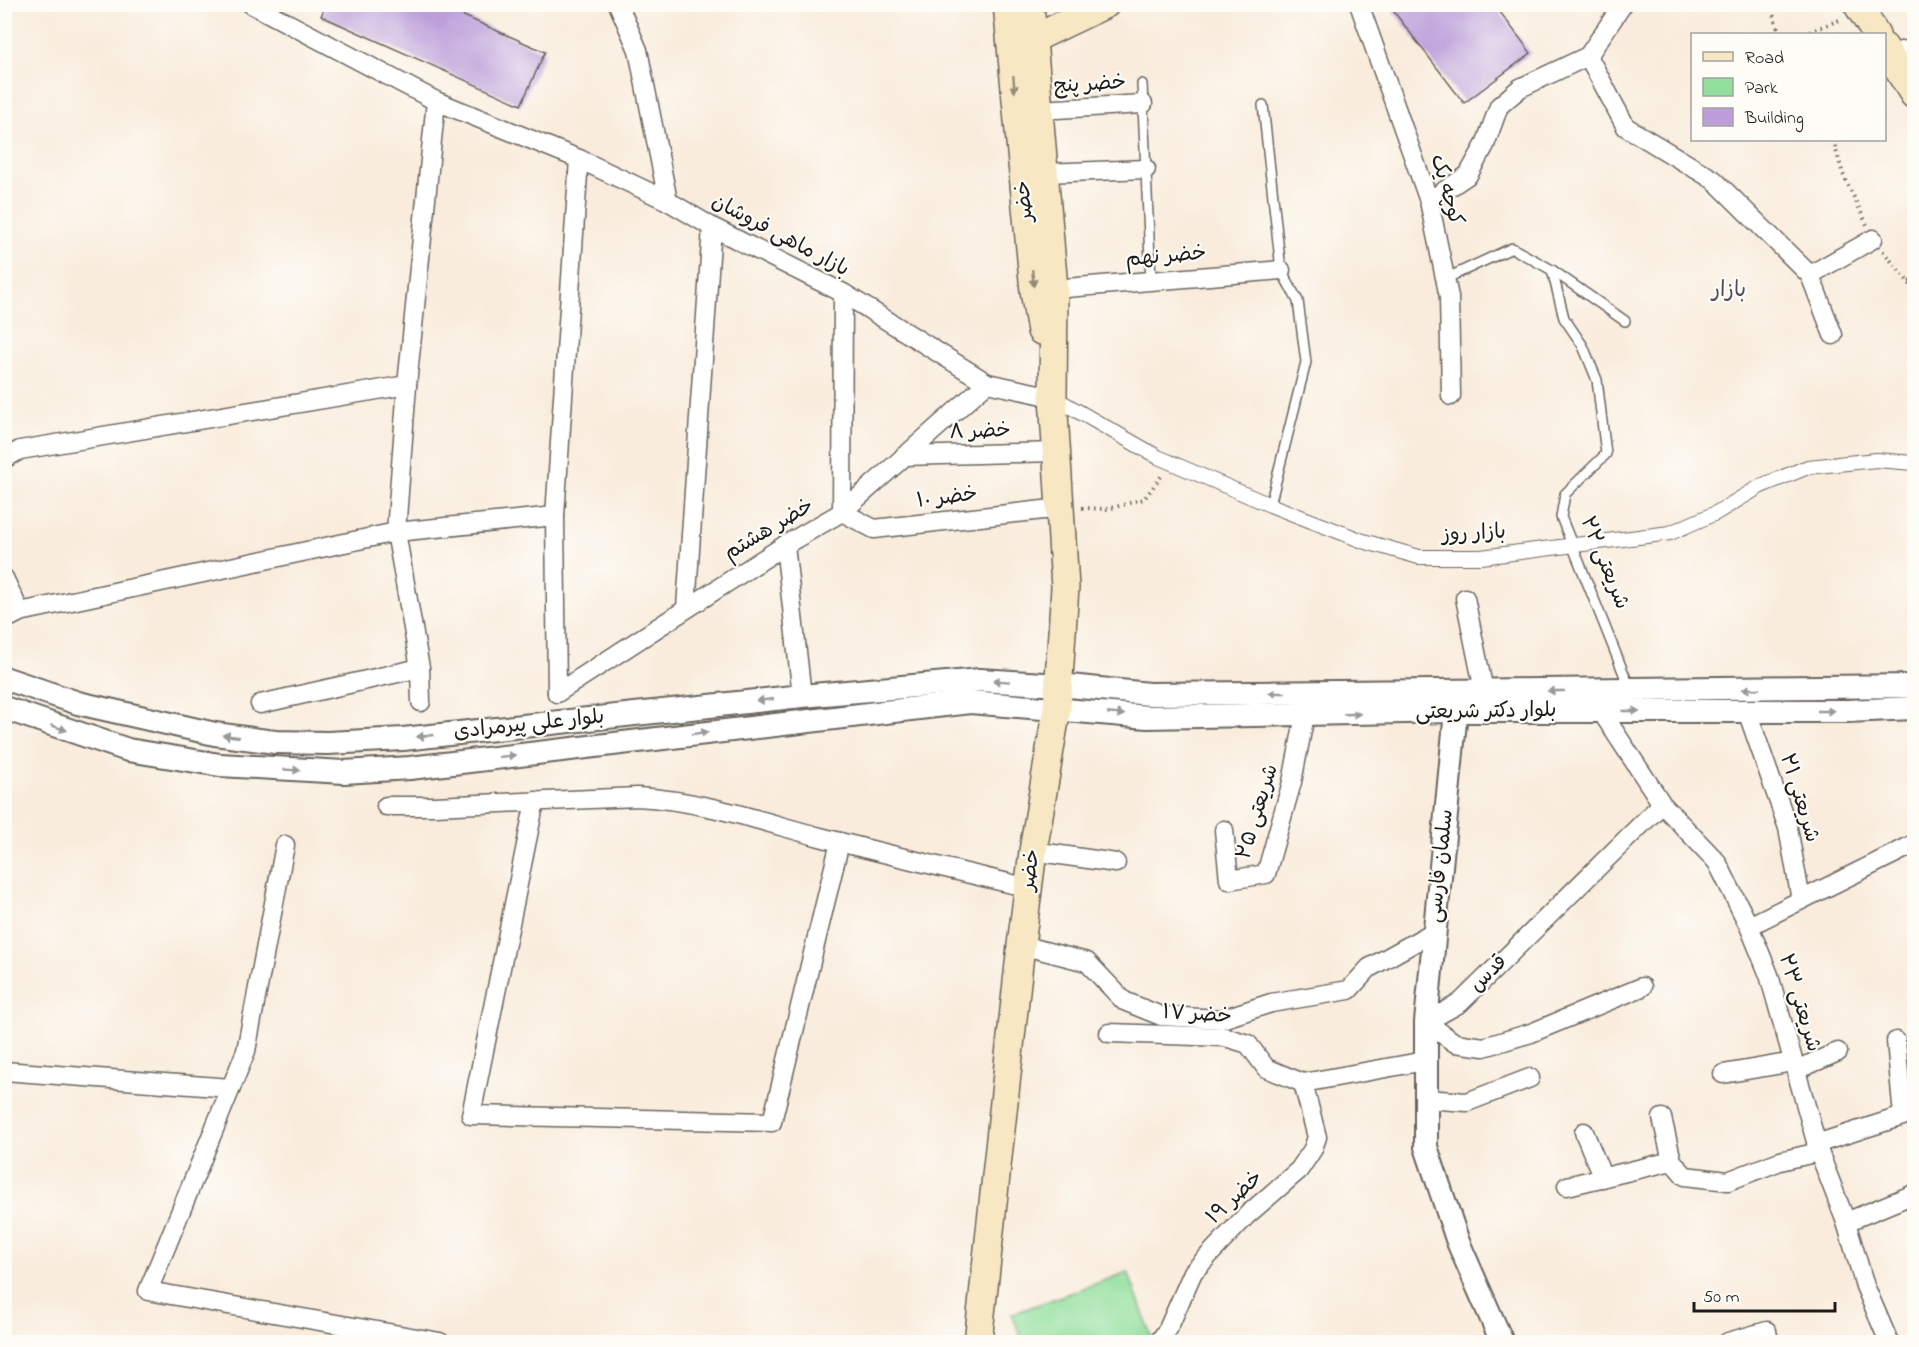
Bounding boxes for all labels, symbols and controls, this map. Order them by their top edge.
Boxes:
legend [1691,33,1886,141]
text: Road [1745,46,1784,72]
street label: خضر پنج [1053,68,1127,102]
one-way arrow [1009,74,1019,93]
text: Park [1745,76,1778,102]
text: Building [1744,106,1804,133]
street label: کوچه یک [1422,151,1470,229]
street label: خضر [1008,179,1042,225]
street label: بازار ماهی فروشان [706,187,854,285]
street label: خضر نهم [1124,239,1208,275]
one-way arrow [1028,268,1038,287]
district label: بازار [1710,275,1746,307]
street label: خضر ۸ [949,416,1011,448]
street label: خضر ۱۰ [915,479,979,517]
street label: خضر هشتم [718,491,820,569]
street label: شریعتی ۲۲ [1572,512,1636,614]
street label: بازار روز [1439,517,1507,551]
one-way arrow [992,677,1011,686]
one-way arrow [1742,684,1761,694]
one-way arrow [1547,686,1566,696]
one-way arrow [1268,688,1287,698]
one-way arrow [756,695,775,705]
street label: بلوار دکتر شریعتی [1415,696,1557,728]
street label: بلوار علی پیرمرادی [452,702,606,748]
one-way arrow [1622,706,1641,716]
one-way arrow [1817,706,1836,716]
one-way arrow [1106,709,1125,719]
one-way arrow [1343,709,1362,718]
one-way arrow [50,724,68,733]
one-way arrow [691,729,710,738]
one-way arrow [221,731,240,741]
one-way arrow [416,731,435,741]
street label: شریعتی ۲۱ [1771,750,1827,846]
one-way arrow [497,752,516,761]
street label: شریعتی ۲۵ [1229,761,1287,863]
one-way arrow [282,765,301,774]
street label: سلمان فارسی [1420,808,1462,924]
street label: خضر [1013,847,1049,895]
street label: قدس [1463,948,1515,1000]
street label: شریعتی ۲۳ [1770,950,1828,1056]
street label: خضر ۱۷ [1161,998,1233,1032]
street label: خضر ۱۹ [1200,1164,1270,1232]
scale bar [1694,1275,1835,1313]
text: 50 m [1703,1285,1740,1311]

